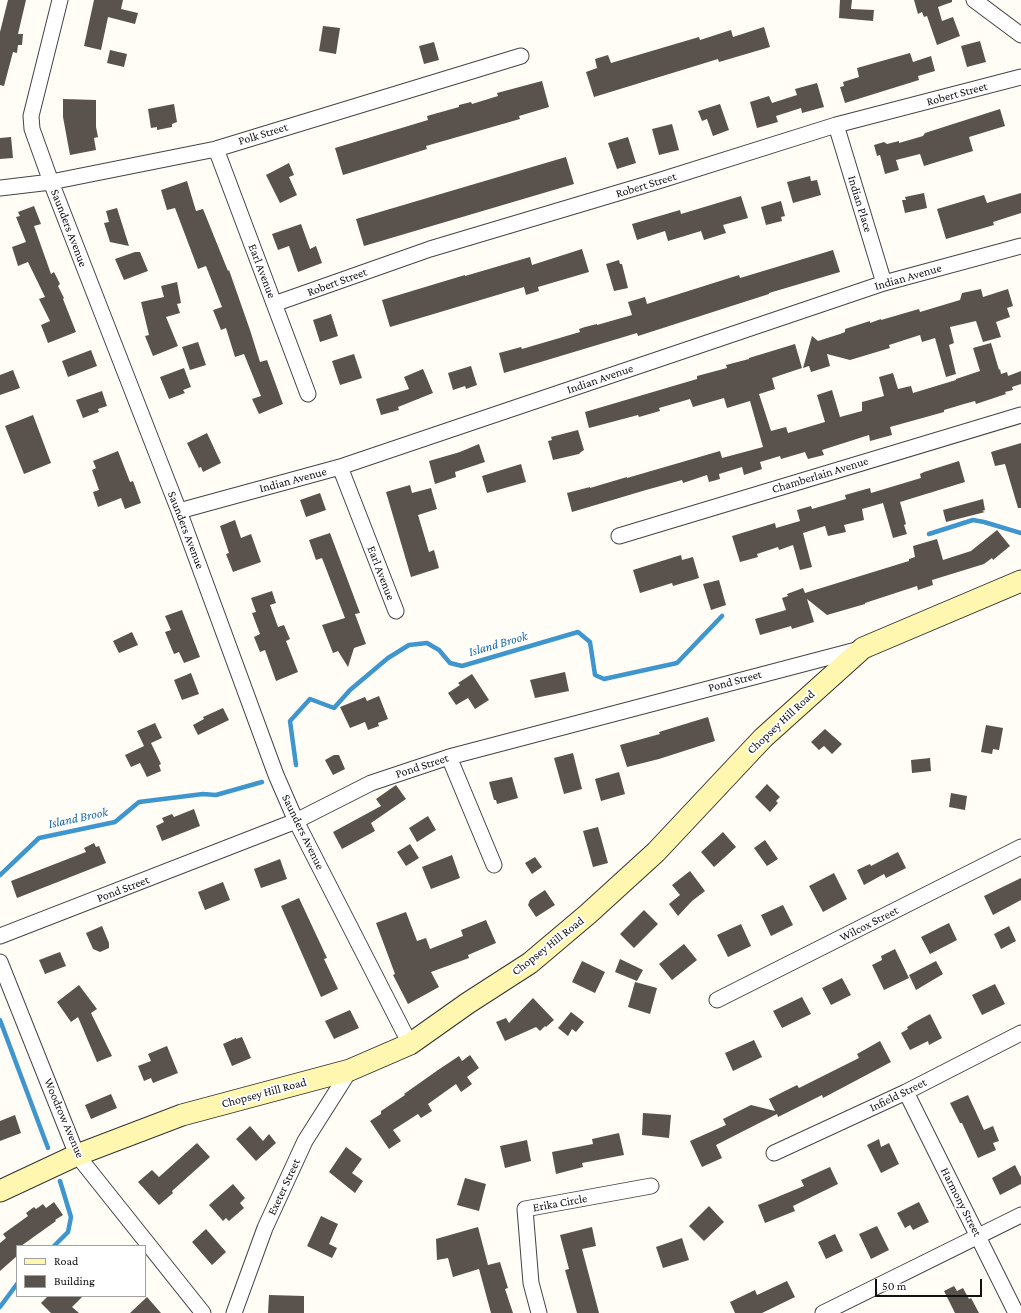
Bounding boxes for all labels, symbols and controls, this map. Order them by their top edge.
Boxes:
street label: Robert Street [925,79,989,109]
street label: Polk Street [237,120,289,148]
street label: Robert Street [614,169,678,201]
street label: Indian Place [845,174,875,234]
street label: Saunders Avenue [48,187,90,269]
street label: Earl Avenue [245,242,279,300]
street label: Indian Avenue [873,261,943,293]
street label: Robert Street [305,265,369,299]
street label: Indian Avenue [565,361,635,397]
street label: Chamberlain Avenue [770,453,870,497]
street label: Indian Avenue [258,464,328,496]
street label: Saunders Avenue [165,489,207,571]
street label: Earl Avenue [364,544,398,602]
water label: Island Brook [467,628,529,660]
street label: Pond Street [707,667,763,695]
street label: Chopsey Hill Road [744,687,818,757]
street label: Pond Street [394,751,450,781]
street label: Saunders Avenue [279,792,327,872]
water label: Island Brook [47,804,109,832]
street label: Pond Street [95,872,151,906]
street label: Wilcox Street [837,903,901,945]
street label: Chopsey Hill Road [509,913,587,979]
street label: Chopsey Hill Road [220,1075,308,1111]
street label: Infield Street [867,1075,929,1115]
street label: Woodrow Avenue [41,1076,87,1160]
street label: Exeter Street [265,1156,303,1218]
street label: Harmony Street [937,1165,985,1239]
street label: Erika Circle [532,1191,588,1215]
legend [16,1245,146,1297]
text: Road [54,1254,78,1268]
scale bar [877,1271,984,1297]
text: Building [54,1274,95,1288]
text: 50 m [882,1279,906,1293]

